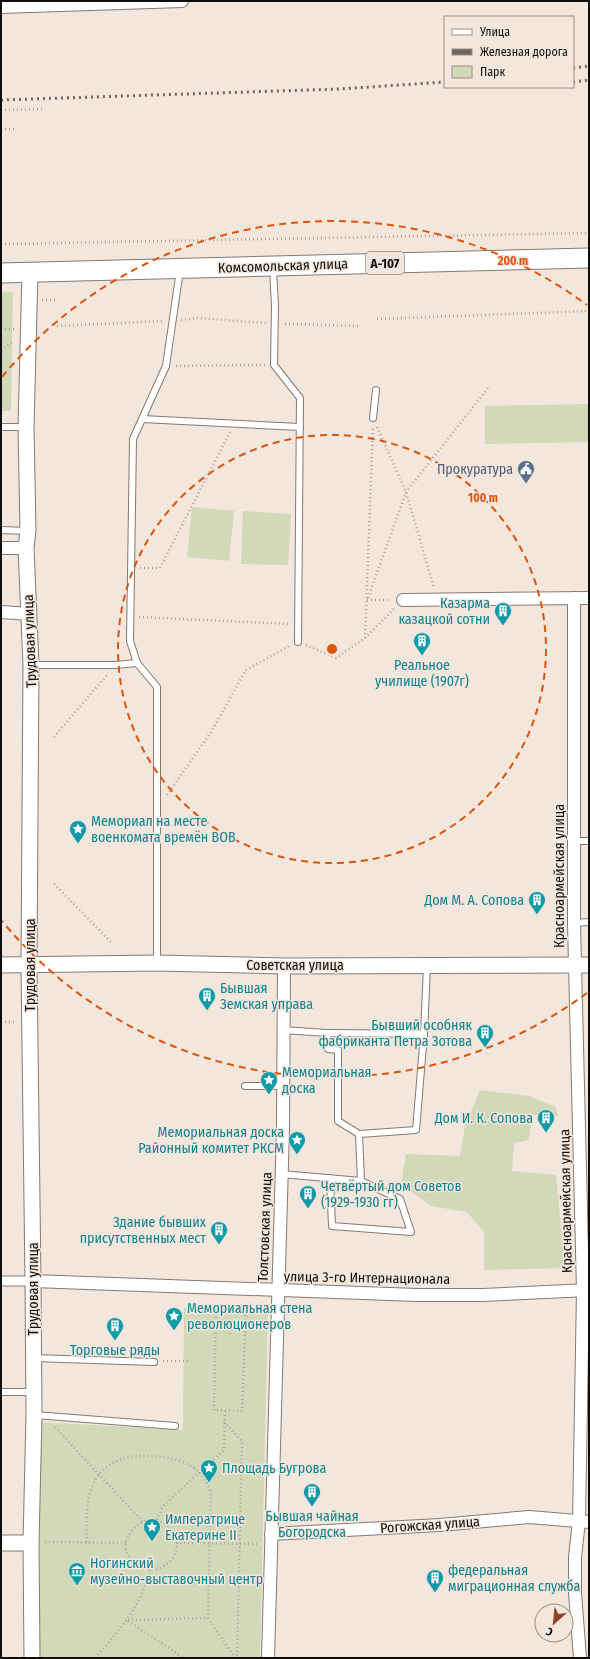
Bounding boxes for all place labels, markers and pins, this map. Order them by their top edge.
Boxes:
public building icon: Прокуратура [516,459,536,484]
place label: Прокуратура [437,461,513,478]
place label: Казарма казацкой сотни [398,595,490,628]
building icon: Казарма казацкой сотни [493,601,513,626]
building icon: Реальное училище (1907г) [412,631,432,656]
centre of rings [325,642,339,656]
place label: Реальное училище (1907г) [375,657,469,690]
place label: Мемориал на месте военкомата времён ВОВ [91,813,236,846]
place icon: Мемориал на месте военкомата времён ВОВ [68,819,88,844]
building icon: Дом М. А. Сопова [527,890,547,915]
place label: Дом М. А. Сопова [423,892,524,909]
place label: Бывшая Земская управа [220,980,313,1013]
building icon: Бывшая Земская управа [197,986,217,1011]
place label: Бывший особняк фабриканта Петра Зотова [318,1017,472,1050]
building icon: Бывший особняк фабриканта Петра Зотова [475,1023,495,1048]
place label: Мемориальная доска [282,1064,372,1097]
place icon: Мемориальная доска [259,1070,279,1095]
building icon: Дом И. К. Сопова [536,1108,556,1133]
place label: Дом И. К. Сопова [434,1110,533,1127]
place label: Мемориальная доска Районный комитет РКСМ [138,1124,284,1157]
place icon: Мемориальная доска Районный комитет РКСМ [287,1130,307,1155]
place label: Четвёртый дом Советов (1929-1930 гг) [321,1178,462,1211]
building icon: Четвёртый дом Советов (1929-1930 гг) [298,1184,318,1209]
place label: Здание бывших присутственных мест [80,1214,207,1247]
building icon: Здание бывших присутственных мест [209,1220,229,1245]
place label: Мемориальная стена революционеров [187,1300,313,1333]
place icon: Мемориальная стена революционеров [164,1306,184,1331]
building icon: Торговые ряды [105,1316,125,1341]
place label: Торговые ряды [70,1342,160,1359]
place icon: Площадь Бугрова [199,1458,219,1483]
place label: Площадь Бугрова [222,1460,326,1477]
building icon: Бывшая чайная Богородска [302,1482,322,1507]
place label: Бывшая чайная Богородска [265,1508,359,1541]
place label: Императрице Екатерине II [165,1511,245,1544]
place icon: Императрице Екатерине II [142,1517,162,1542]
place label: Ногинский музейно-выставочный центр [90,1555,263,1588]
museum icon: Ногинский музейно-выставочный центр [67,1561,87,1586]
place label: федеральная миграционная служба [448,1562,580,1595]
building icon: федеральная миграционная служба [425,1568,445,1593]

